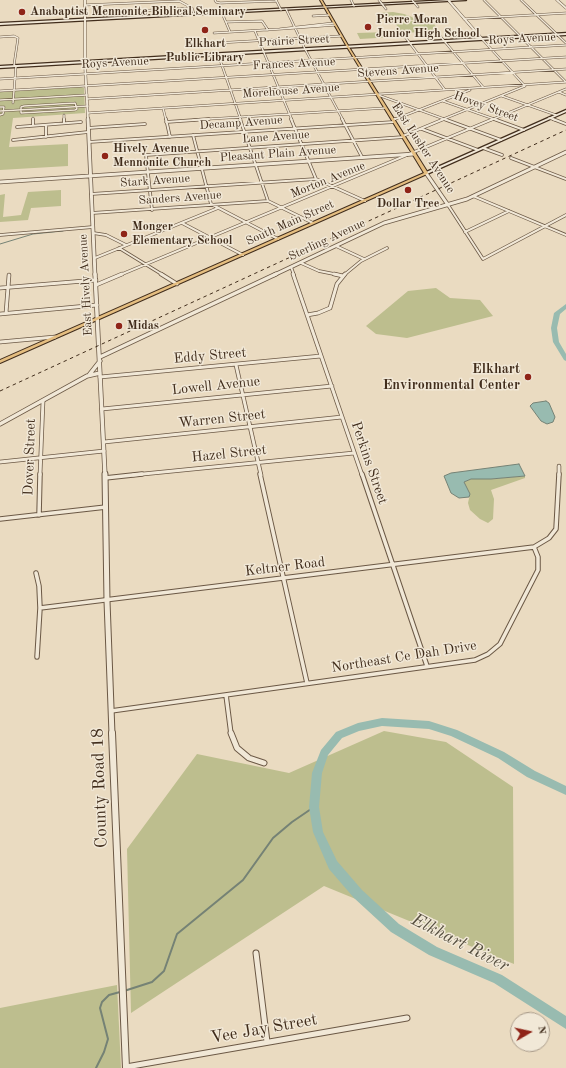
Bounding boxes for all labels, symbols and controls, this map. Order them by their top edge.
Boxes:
place label: Anabaptist Mennonite Biblical Seminary [30,5,246,19]
marker: Anabaptist Mennonite Biblical Seminary [17,7,27,17]
place label: Pierre Moran Junior High School [376,13,480,41]
marker: Pierre Moran Junior High School [363,22,373,32]
marker: Elkhart Public Library [200,25,210,35]
street label: Roys Avenue [488,30,556,48]
street label: Prairie Street [258,32,330,50]
place label: Elkhart Public Library [166,37,244,65]
street label: Roys Avenue [81,54,149,72]
street label: Frances Avenue [252,55,336,73]
street label: Stevens Avenue [357,61,439,81]
street label: Morehouse Avenue [242,80,340,102]
street label: Hovey Street [452,89,520,125]
street label: East Lusher Avenue [388,100,458,196]
street label: Decamp Avenue [199,113,283,133]
street label: Lane Avenue [242,127,310,147]
place label: Hively Avenue Mennonite Church [113,142,211,170]
street label: Pleasant Plain Avenue [219,143,337,165]
marker: Hively Avenue Mennonite Church [100,151,110,161]
street label: Morton Avenue [289,159,367,201]
street label: Stark Avenue [119,171,191,191]
marker: Dollar Tree [403,185,413,195]
street label: Sanders Avenue [138,188,222,208]
street label: South Main Street [244,197,336,249]
place label: Dollar Tree [377,197,439,211]
street label: Sterling Avenue [286,216,368,264]
place label: Monger Elementary School [132,220,232,248]
marker: Monger Elementary School [119,229,129,239]
street label: East Hively Avenue [76,234,96,336]
place label: Midas [127,319,159,333]
marker: Midas [114,321,124,331]
street label: Eddy Street [173,344,247,368]
place label: Elkhart Environmental Center [383,361,520,394]
marker: Elkhart Environmental Center [523,372,533,382]
street label: Lowell Avenue [171,373,261,399]
street label: Warren Street [178,406,266,432]
street label: Dover Street [20,418,40,496]
street label: Perkins Street [347,419,391,507]
street label: Hazel Street [191,442,267,466]
street label: Keltner Road [244,554,326,580]
street label: Northeast Ce Dah Drive [330,637,478,677]
street label: County Road 18 [88,728,112,848]
water label: Elkhart River [408,909,512,977]
street label: Vee Jay Street [209,1010,319,1048]
north arrow [510,1012,550,1052]
text: N [535,1025,547,1035]

